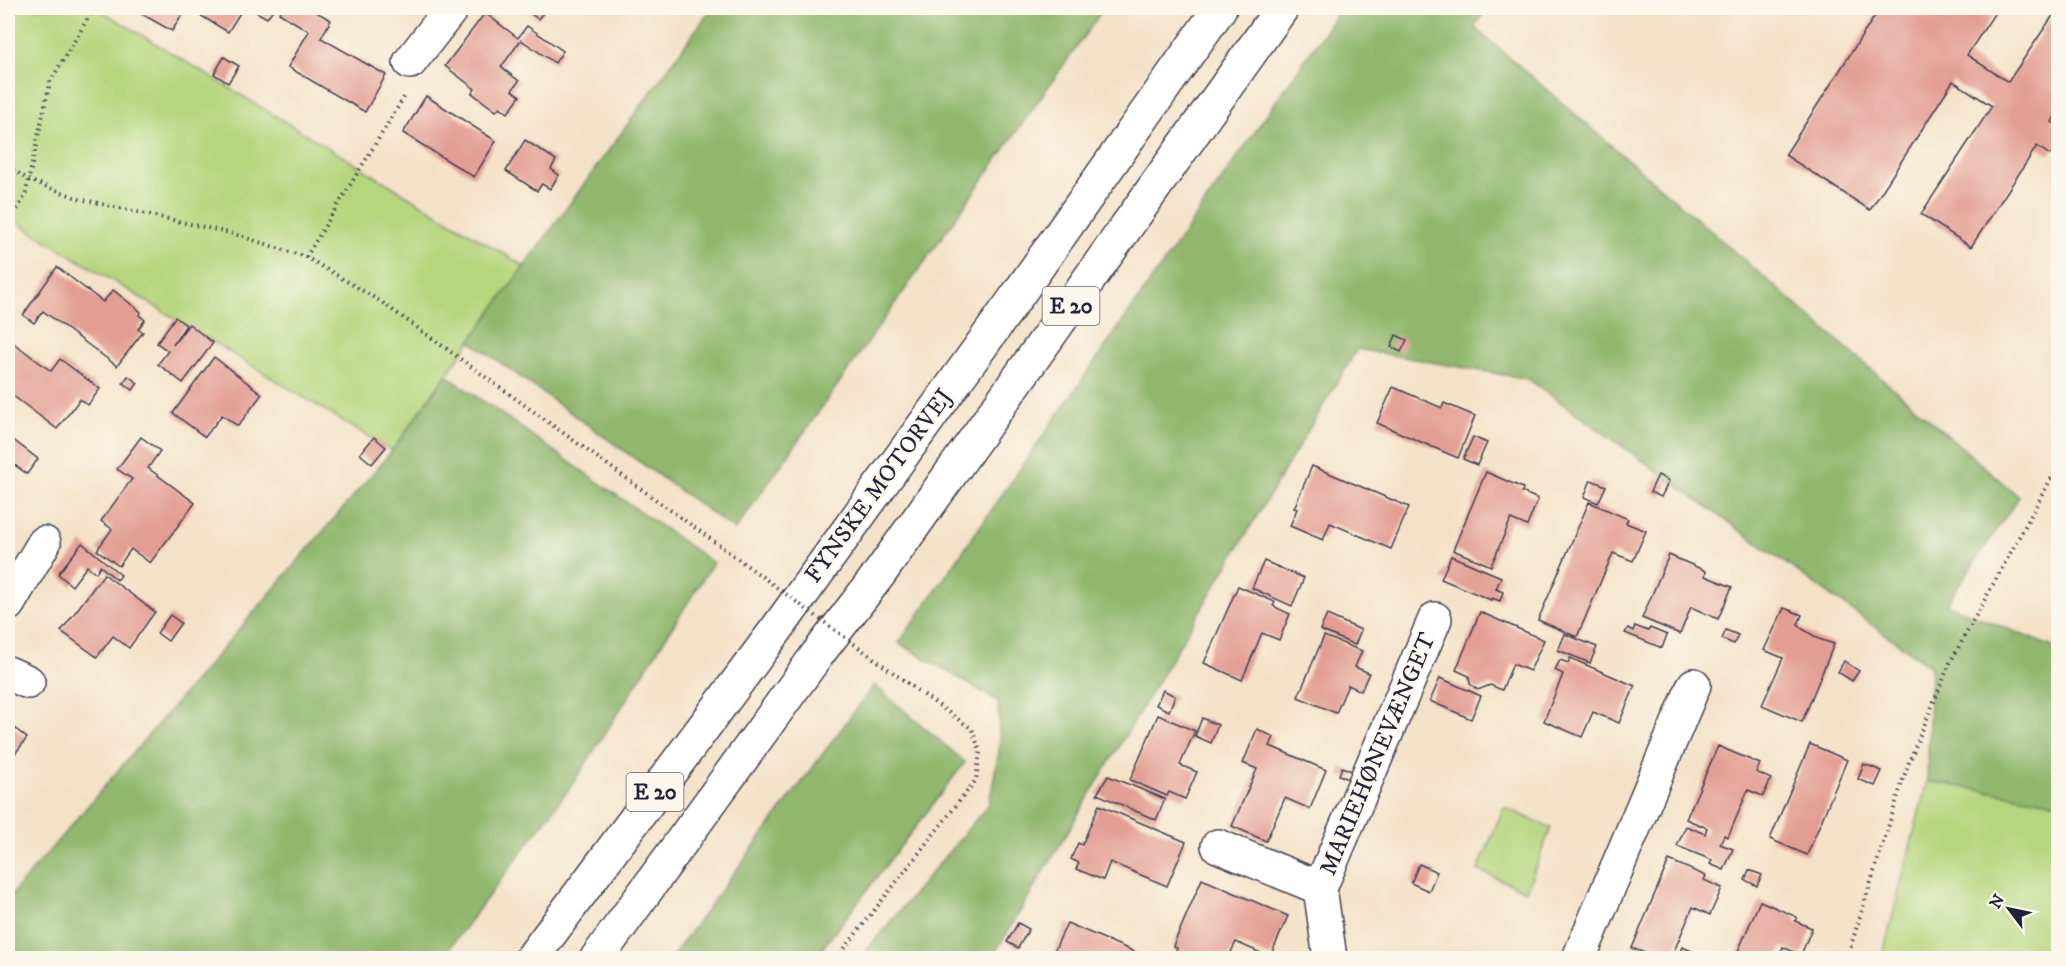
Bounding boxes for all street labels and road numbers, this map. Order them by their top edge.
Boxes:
road number: E 20 [1042,287,1100,325]
street label: FYNSKE MOTORVEJ [798,383,960,589]
street label: MARIEHØNEVÆNGET [1313,628,1443,880]
road number: E 20 [626,773,684,811]

